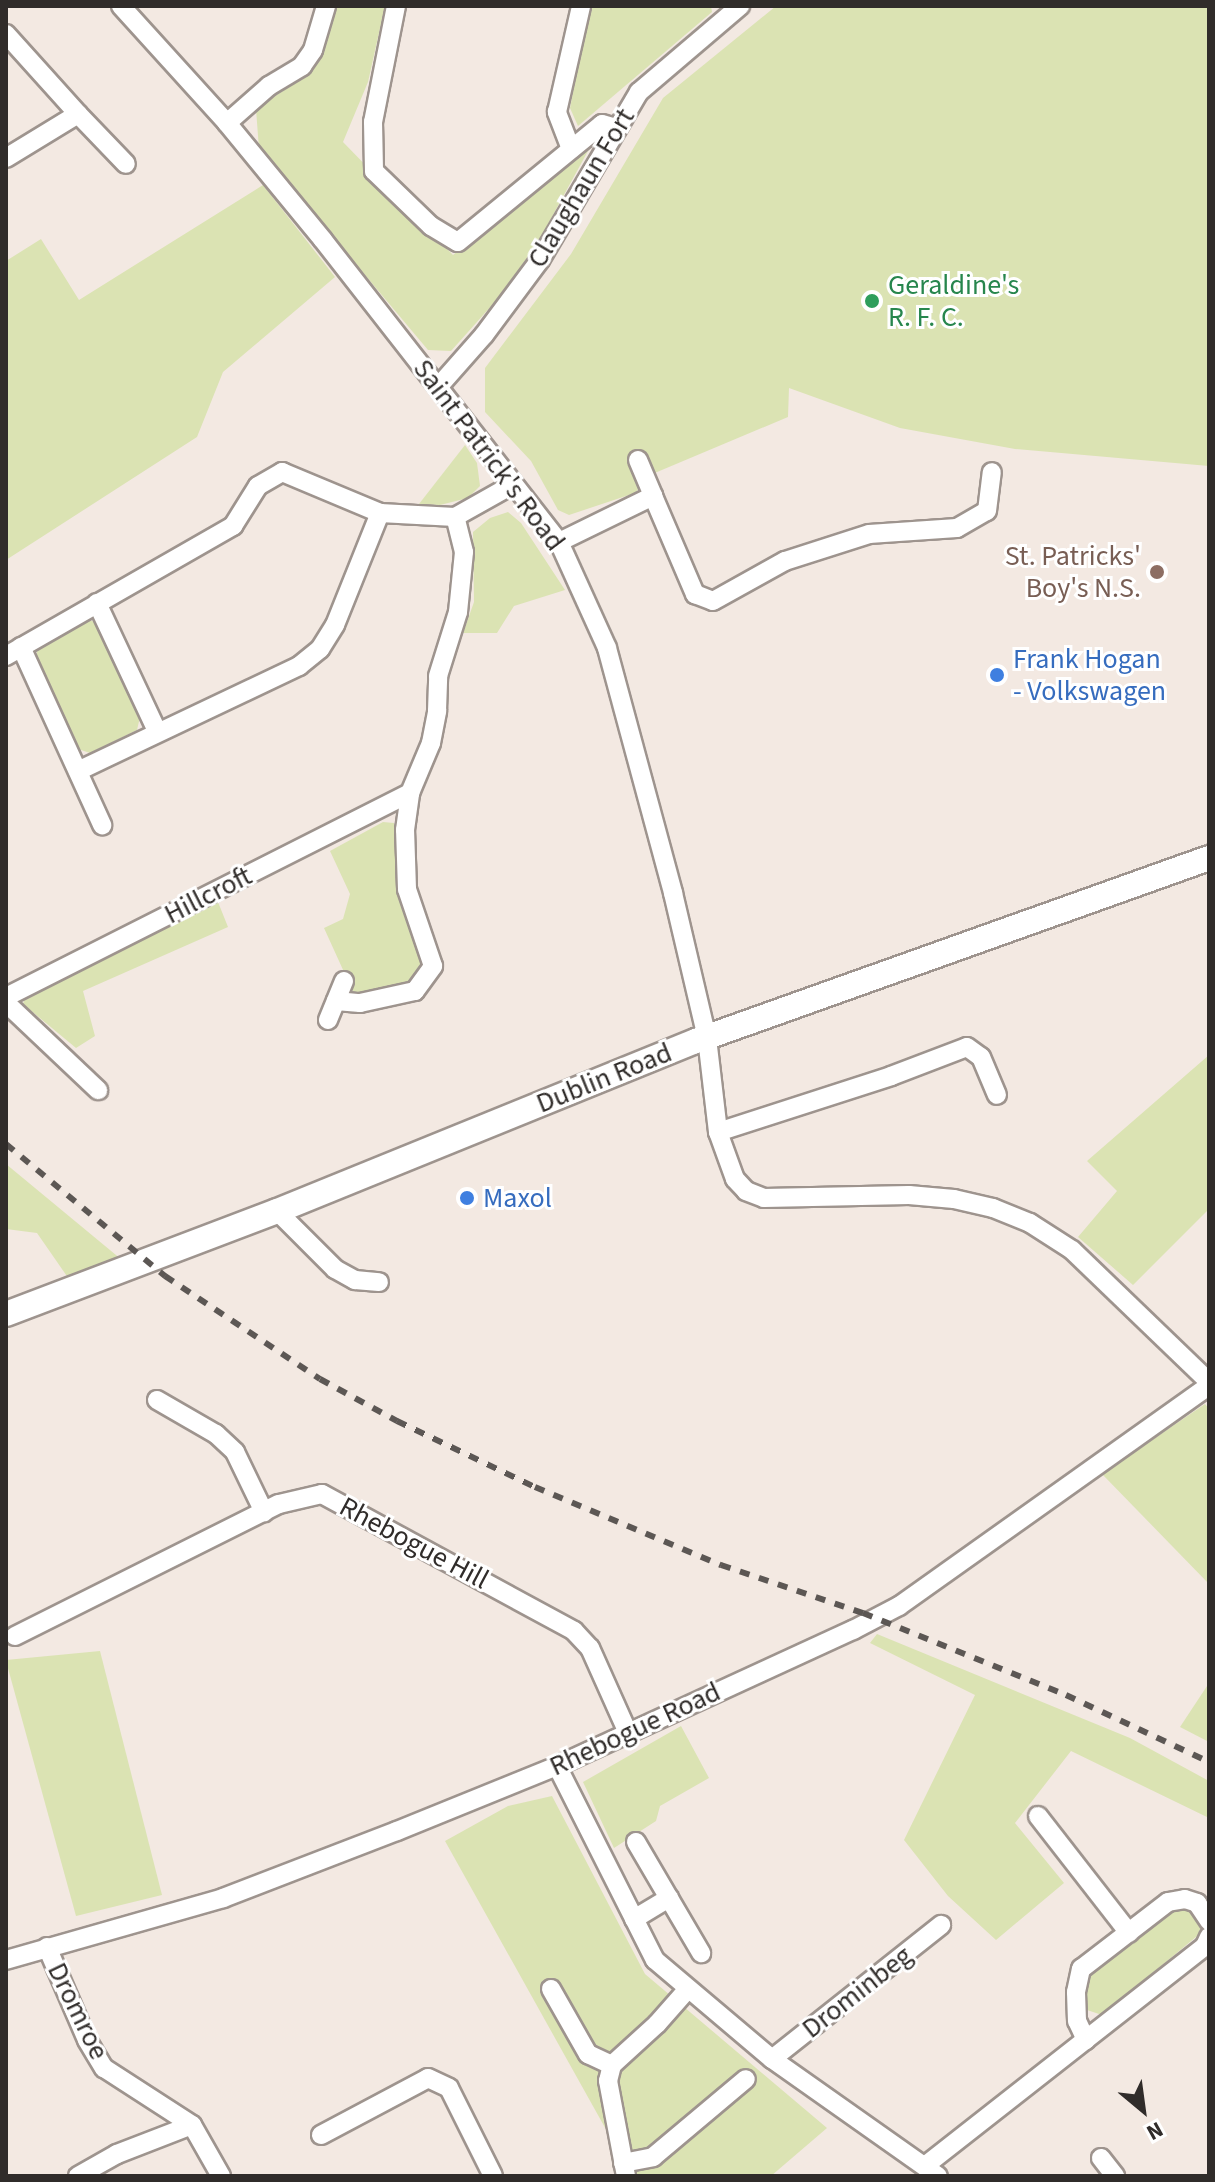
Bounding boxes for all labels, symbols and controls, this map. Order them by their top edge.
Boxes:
street label: Claughaun Fort [520,102,642,274]
place label: Geraldine's R. F. C. [888,268,1019,334]
marker: Geraldine's R. F. C. [863,292,881,310]
street label: Saint Patrick's Road [406,353,572,557]
place label: St. Patricks' Boy's N.S. [1005,539,1141,605]
marker: St. Patricks' Boy's N.S. [1148,563,1166,581]
place label: Frank Hogan - Volkswagen [1013,642,1166,708]
marker: Frank Hogan - Volkswagen [988,666,1006,684]
street label: Hillcroft [159,859,257,931]
street label: Dublin Road [531,1036,677,1120]
place label: Maxol [483,1181,552,1215]
marker: Maxol [458,1189,476,1207]
street label: Rhebogue Hill [334,1490,494,1596]
street label: Rhebogue Road [544,1675,726,1783]
street label: Drominbeg [795,1939,919,2045]
street label: Dromroe [40,1957,116,2065]
north arrow [1103,2070,1183,2150]
text: N [1140,2113,1169,2149]

